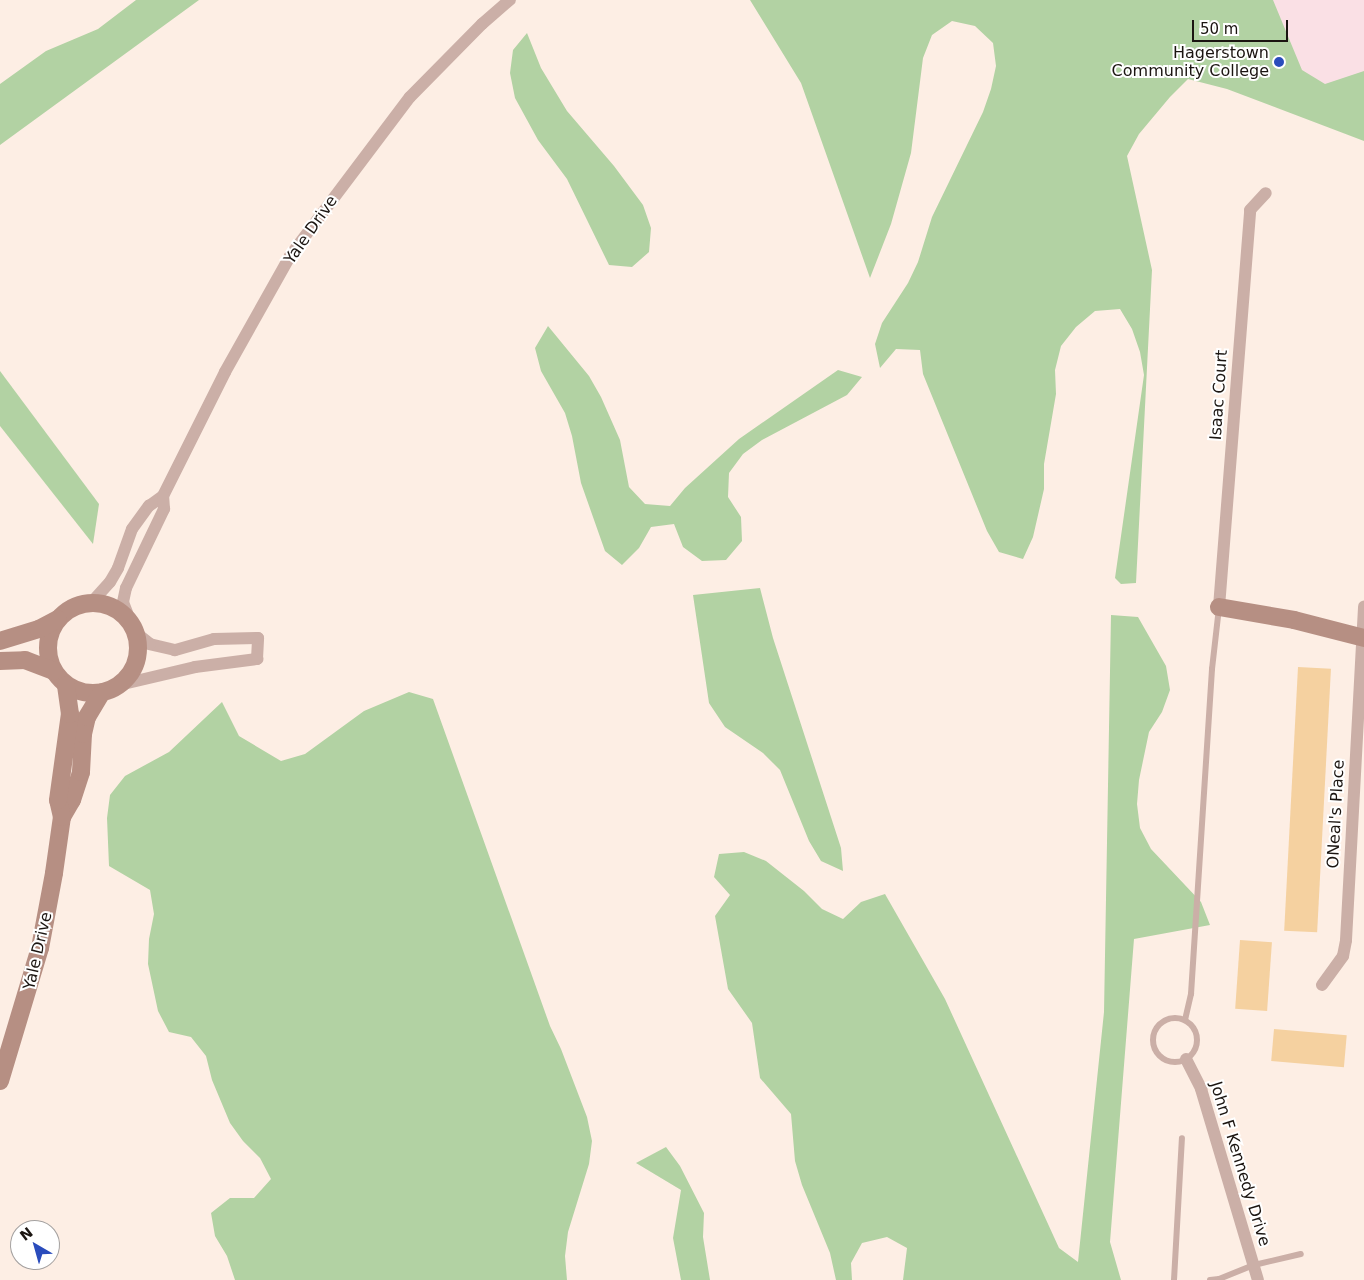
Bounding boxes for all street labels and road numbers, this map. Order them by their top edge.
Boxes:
street label: Yale Drive [280,192,342,268]
street label: Isaac Court [1206,349,1232,441]
street label: ONeal's Place [1324,759,1348,869]
street label: Yale Drive [20,910,56,992]
street label: John F Kennedy Drive [1206,1079,1274,1249]

